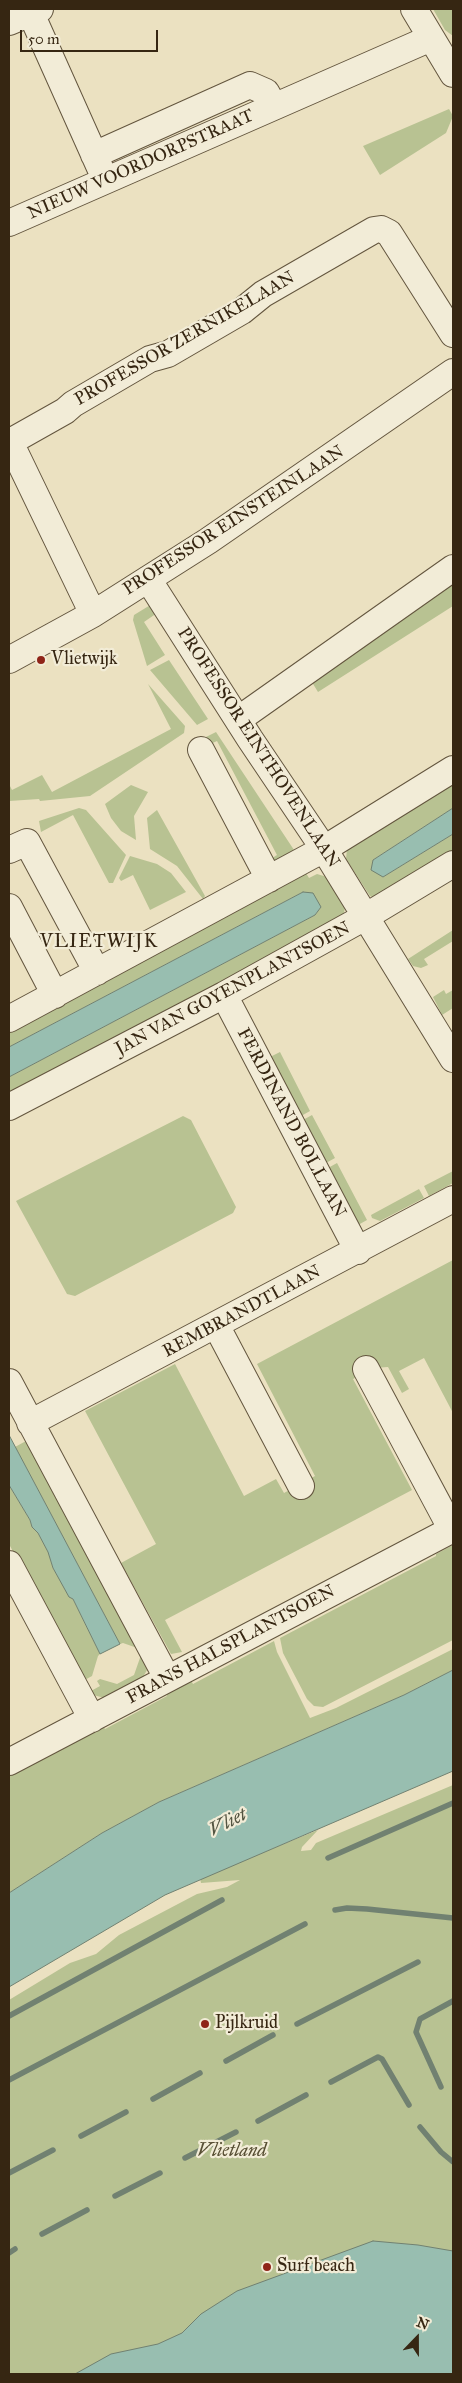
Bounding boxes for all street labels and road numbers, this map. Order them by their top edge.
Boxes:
street label: NIEUW VOORDORPSTRAAT [25,105,257,225]
street label: PROFESSOR ZERNIKELAAN [71,267,299,411]
street label: PROFESSOR EINSTEINLAAN [119,441,349,601]
street label: PROFESSOR EINTHOVENLAAN [172,624,344,872]
street label: JAN VAN GOYENPLANTSOEN [112,918,354,1060]
street label: FERDINAND BOLLAAN [232,1024,350,1222]
street label: REMBRANDTLAAN [159,1261,325,1363]
street label: FRANS HALSPLANTSOEN [123,1581,339,1709]

